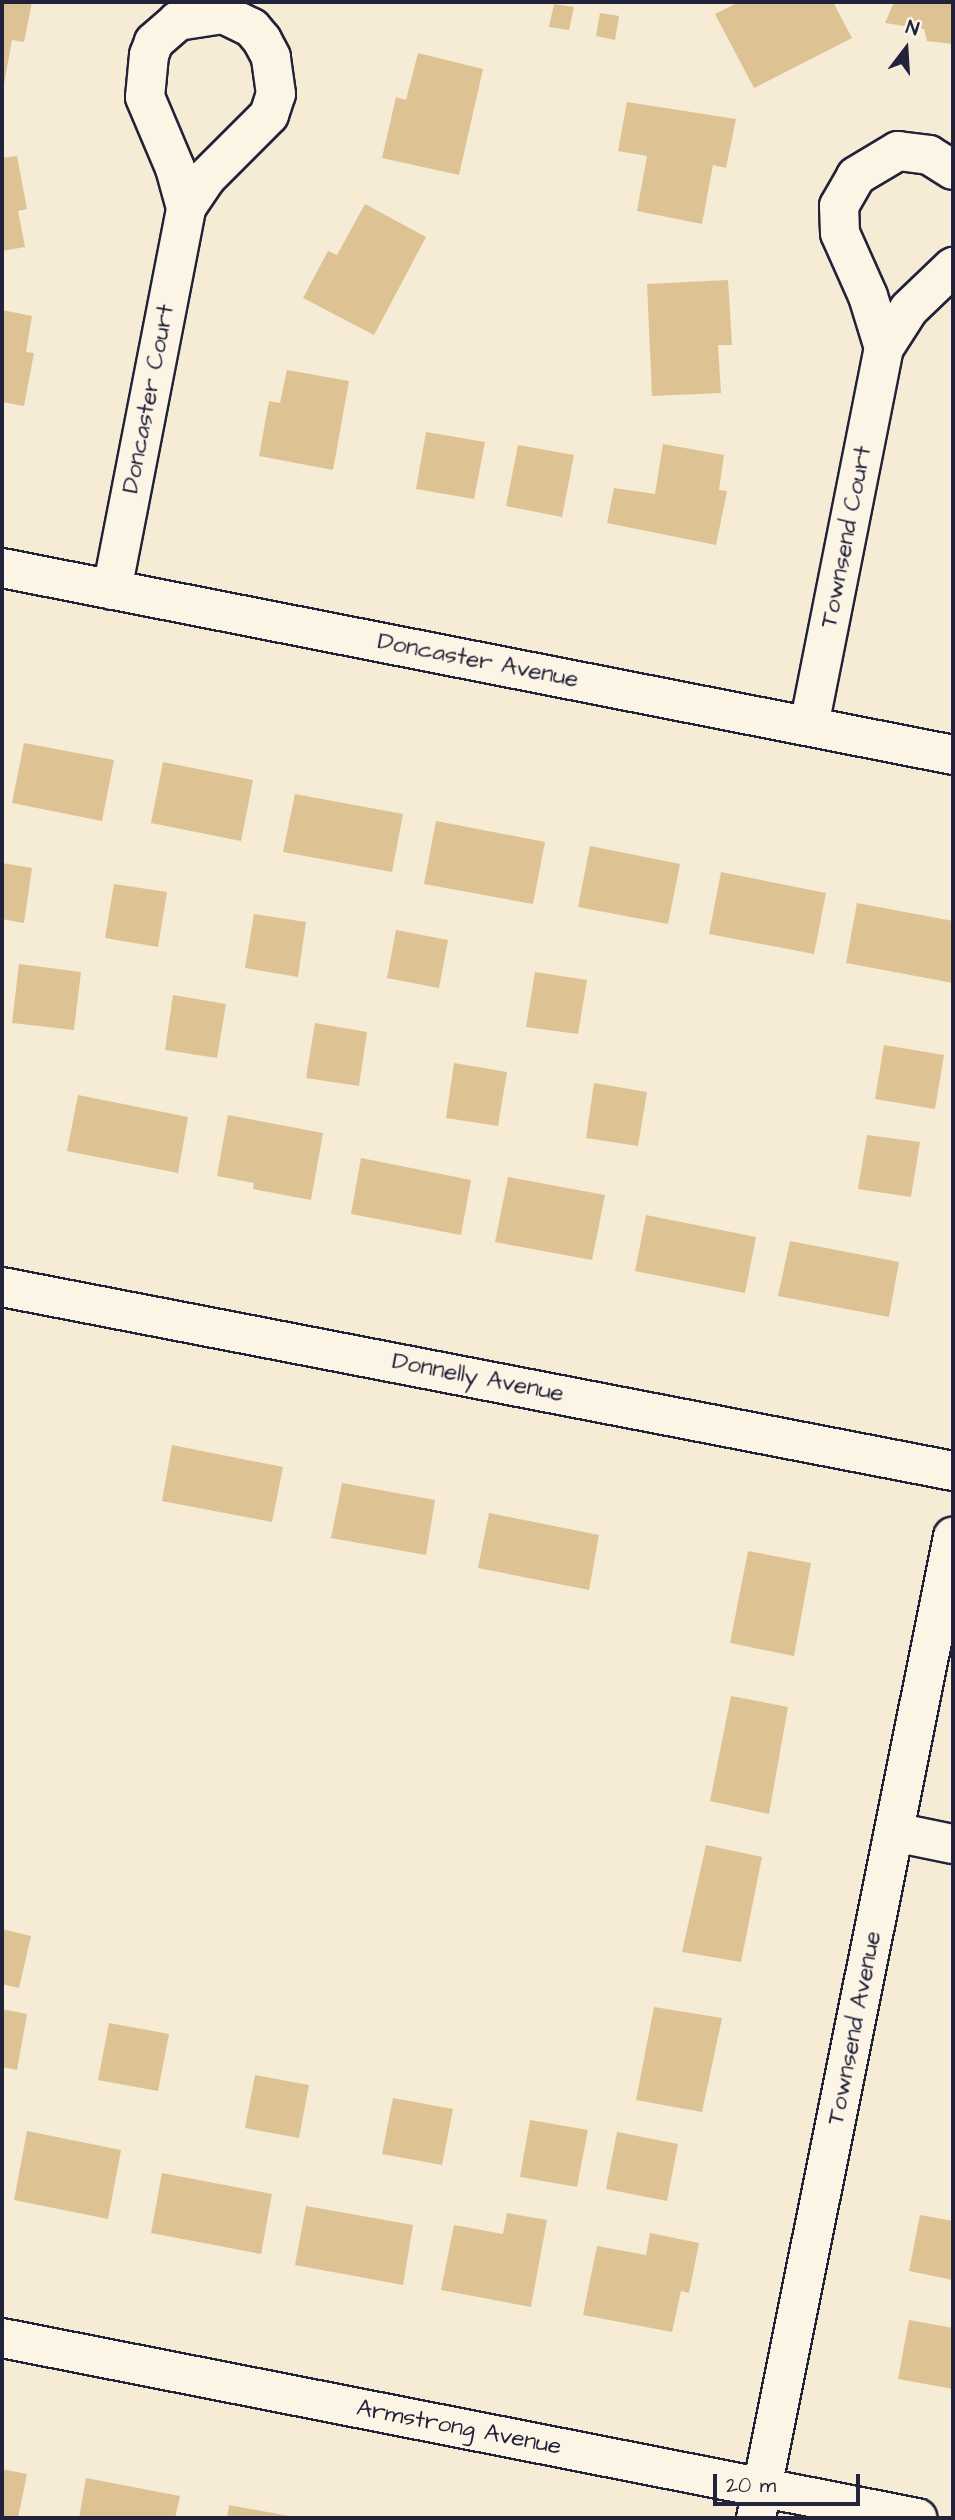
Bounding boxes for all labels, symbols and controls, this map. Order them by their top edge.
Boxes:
north arrow [871,14,941,84]
text: N [903,14,922,43]
street label: Doncaster Court [117,302,181,496]
street label: Townsend Court [815,444,879,630]
street label: Doncaster Avenue [375,627,581,695]
street label: Donnelly Avenue [390,1347,566,1409]
street label: Townsend Avenue [822,1929,888,2127]
street label: Armstrong Avenue [354,2394,564,2462]
scale bar [717,2460,864,2504]
text: 20 m [726,2471,776,2500]

